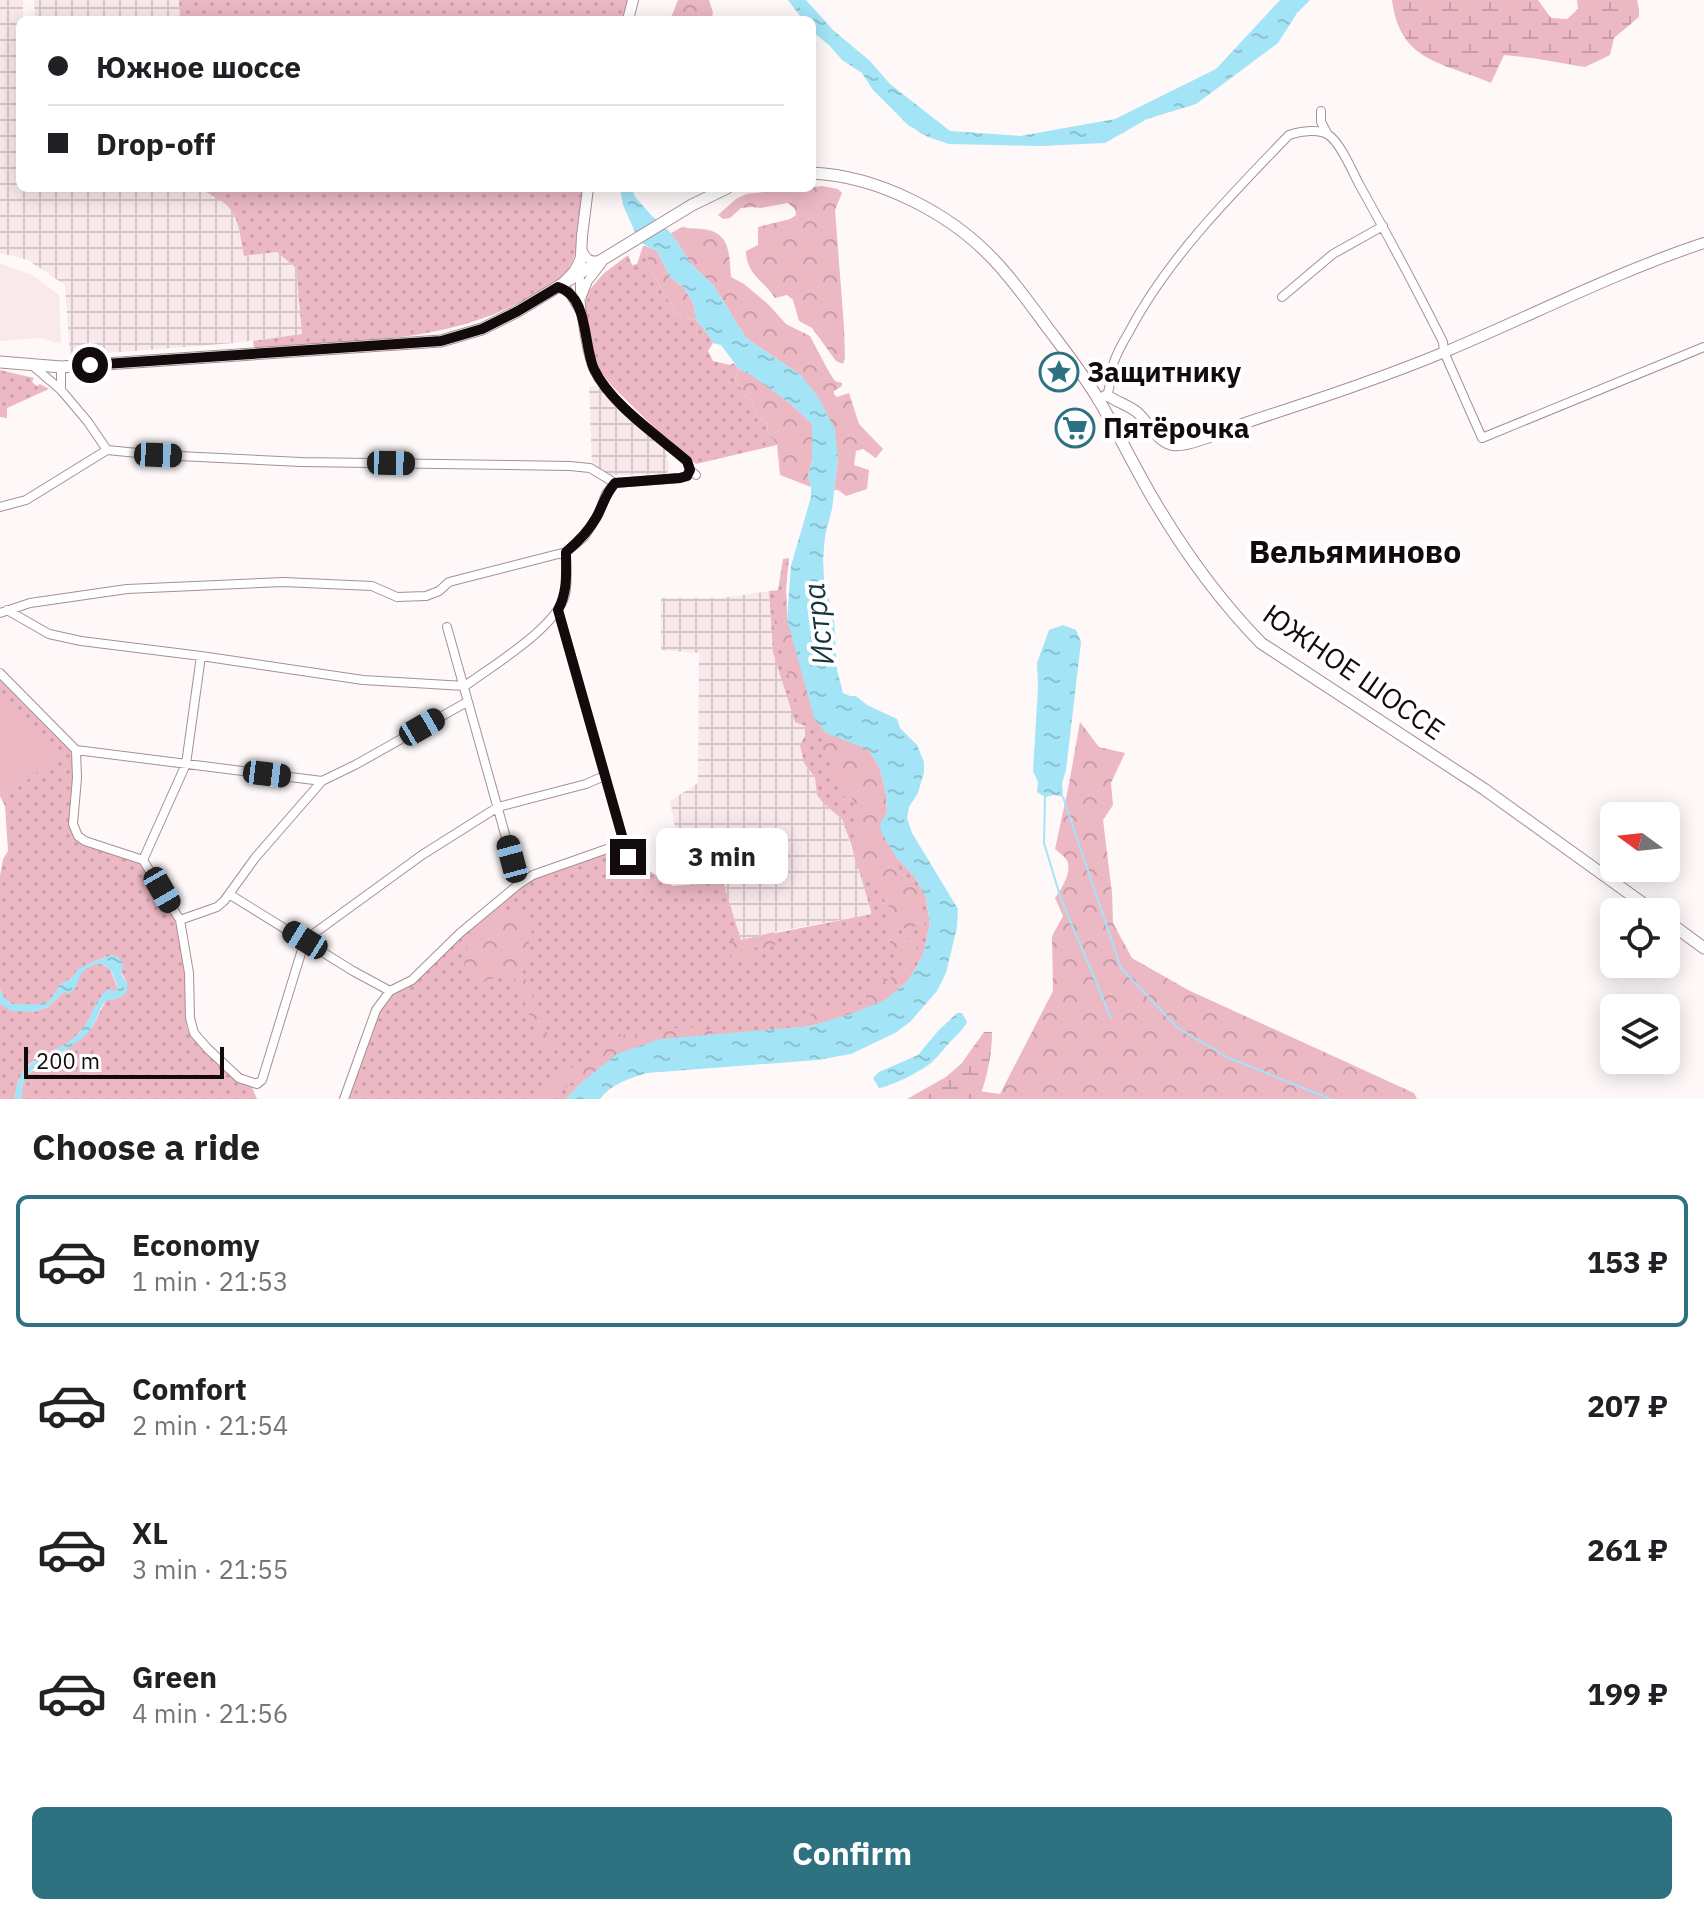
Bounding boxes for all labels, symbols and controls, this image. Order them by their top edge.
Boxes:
text: Южное шоссе [96,47,301,86]
text: Drop-off [96,124,215,163]
route start [72,347,108,383]
place icon: Защитнику [1038,351,1080,393]
place label: Защитнику [1087,353,1241,390]
supermarket icon: Пятёрочка [1054,407,1096,449]
place label: Пятёрочка [1103,409,1250,446]
car [134,442,182,468]
car [367,451,415,475]
district label: Вельяминово [1249,530,1461,572]
water label: Истра [793,581,842,668]
street label: ЮЖНОЕ ШОССЕ [1256,595,1452,748]
car [395,705,449,749]
car [242,759,292,789]
north arrow [1600,802,1680,882]
map controls [1600,802,1680,1074]
callout: 3 min [656,829,788,885]
car [494,833,530,885]
route end [610,839,646,875]
text: 3 min [688,839,756,873]
car [140,863,184,917]
button: locate [1600,898,1680,978]
car [278,917,332,963]
button: layers [1600,994,1680,1074]
scale bar [24,1043,224,1079]
text: 200 m [36,1046,100,1075]
text: Choose a ride [32,1123,260,1170]
icon: car [36,1225,108,1297]
text: Economy [132,1225,260,1264]
text: 153 ₽ [1587,1242,1668,1281]
text: 1 min · 21:53 [132,1264,288,1298]
icon: car [36,1369,108,1441]
text: Comfort [132,1369,247,1408]
text: 207 ₽ [1587,1386,1668,1425]
text: 2 min · 21:54 [132,1408,288,1442]
icon: car [36,1513,108,1585]
text: XL [132,1513,168,1552]
text: 261 ₽ [1587,1530,1668,1569]
text: 3 min · 21:55 [132,1552,288,1586]
icon: car [36,1657,108,1729]
text: Green [132,1657,217,1696]
text: 199 ₽ [1587,1674,1668,1713]
text: 4 min · 21:56 [132,1696,288,1730]
button: Confirm [32,1807,1672,1899]

